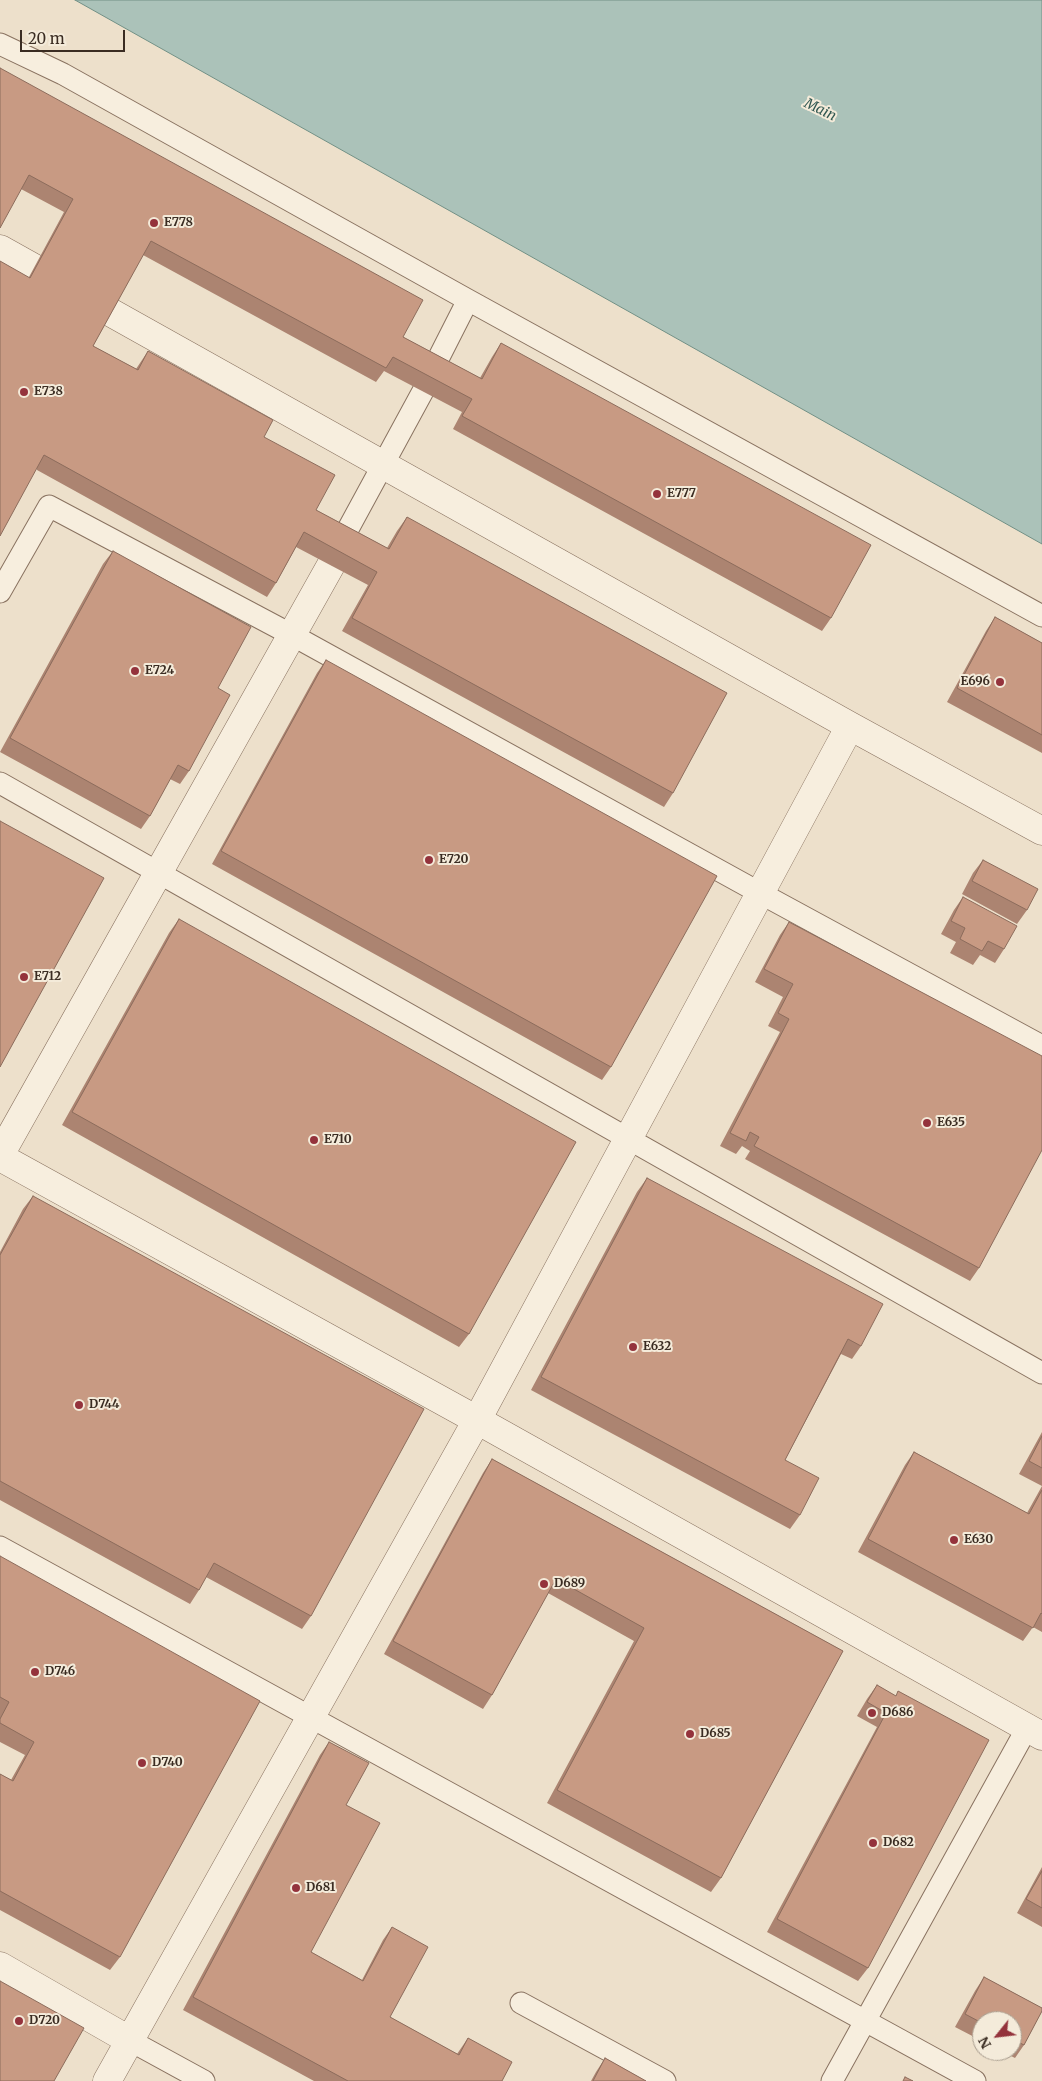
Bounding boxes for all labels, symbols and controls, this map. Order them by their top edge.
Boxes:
scale bar [22,20,128,52]
text: 20 m [28,29,65,48]
water label: Main [801,95,839,125]
place label: E778 [164,216,193,230]
marker: E778 [148,217,160,229]
place label: E738 [34,385,63,399]
marker: E738 [18,386,30,398]
place label: E777 [667,487,696,501]
marker: E777 [651,488,663,500]
place label: E724 [145,664,174,678]
marker: E724 [129,665,141,677]
place label: E696 [960,675,990,689]
marker: E696 [994,676,1006,688]
place label: E720 [439,853,469,867]
marker: E720 [423,854,435,866]
place label: E712 [34,970,61,984]
marker: E712 [18,971,30,983]
place label: E635 [937,1116,965,1130]
marker: E635 [921,1117,933,1129]
place label: E710 [324,1133,352,1147]
marker: E710 [308,1134,320,1146]
place label: E632 [643,1340,671,1354]
marker: E632 [627,1341,639,1353]
place label: D744 [89,1398,119,1412]
marker: D744 [73,1399,85,1411]
place label: E630 [964,1533,993,1547]
marker: E630 [948,1534,960,1546]
place label: D689 [554,1577,585,1591]
marker: D689 [538,1578,550,1590]
place label: D746 [45,1665,75,1679]
marker: D746 [29,1666,41,1678]
place label: D686 [882,1706,913,1720]
marker: D686 [866,1707,878,1719]
place label: D685 [700,1727,731,1741]
marker: D685 [684,1728,696,1740]
place label: D740 [152,1756,183,1770]
marker: D740 [136,1757,148,1769]
place label: D682 [883,1836,914,1850]
marker: D682 [867,1837,879,1849]
place label: D681 [306,1881,335,1895]
marker: D681 [290,1882,302,1894]
north arrow [972,2011,1022,2061]
place label: D720 [29,2014,60,2028]
marker: D720 [13,2015,25,2027]
text: N [974,2034,995,2052]

